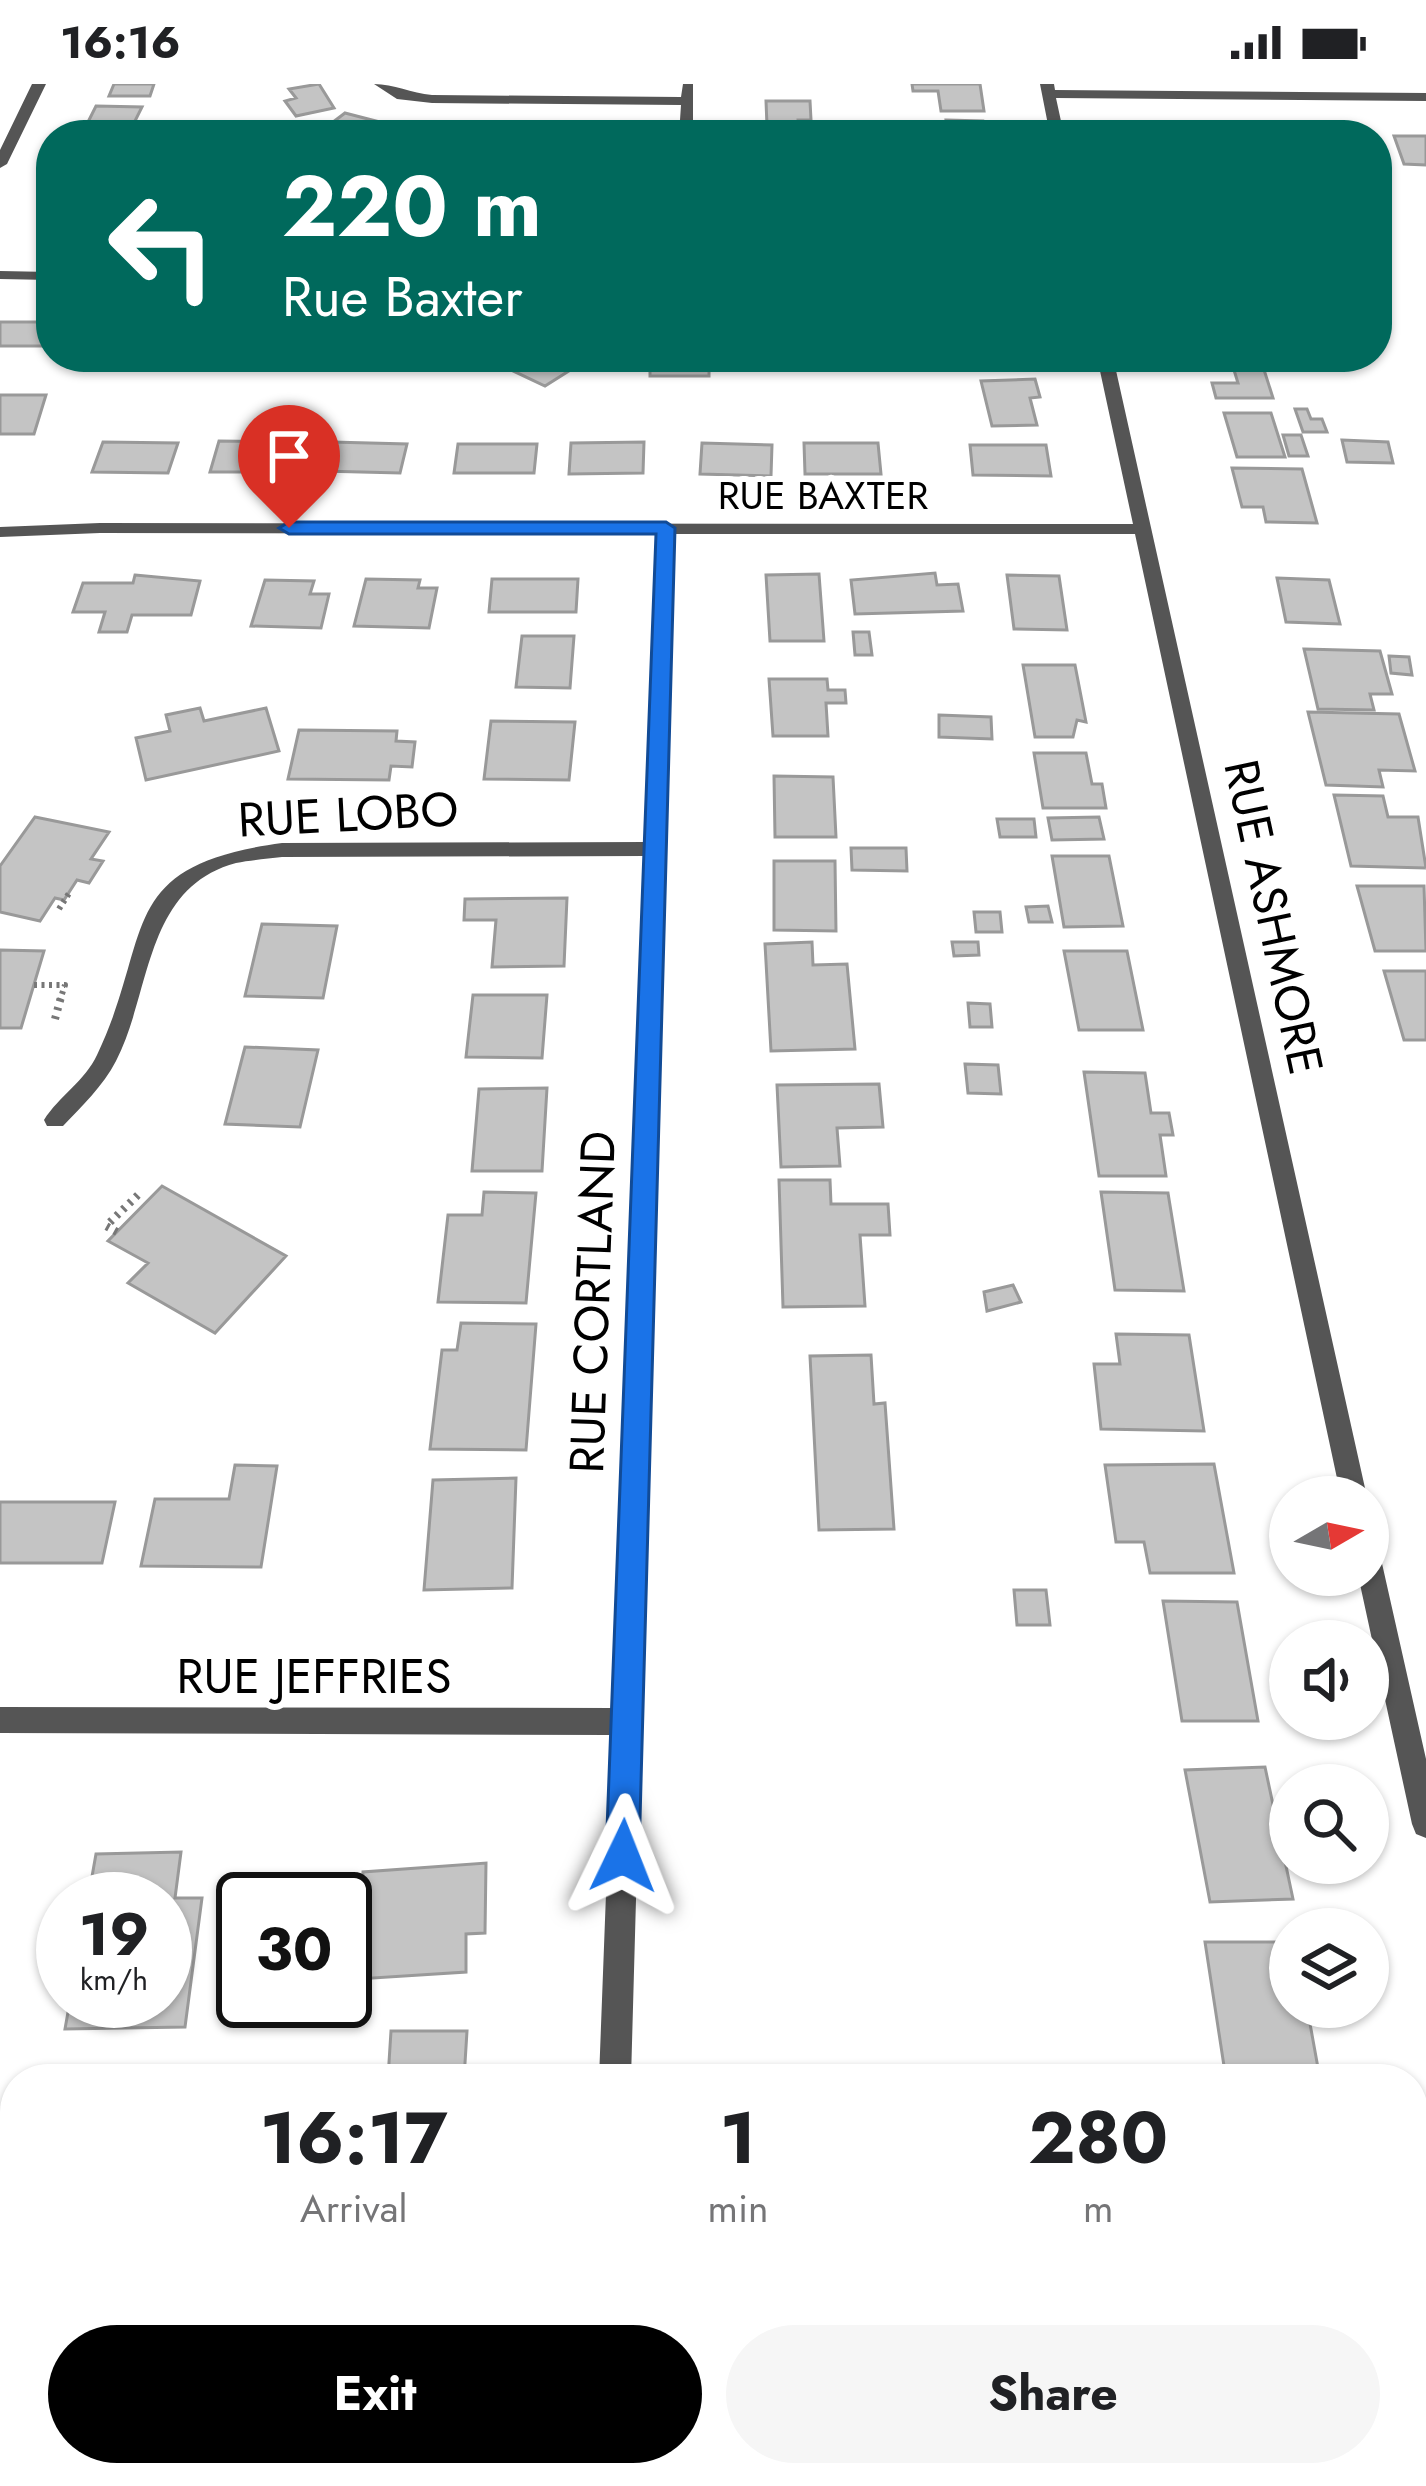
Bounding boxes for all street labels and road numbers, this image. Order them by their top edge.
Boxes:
street label: RUE BAXTER [718,467,928,524]
street label: RUE ASHMORE [1206,753,1341,1081]
street label: RUE LOBO [236,774,460,855]
street label: RUE CORTLAND [552,1130,633,1474]
street label: RUE JEFFRIES [177,1642,452,1711]

